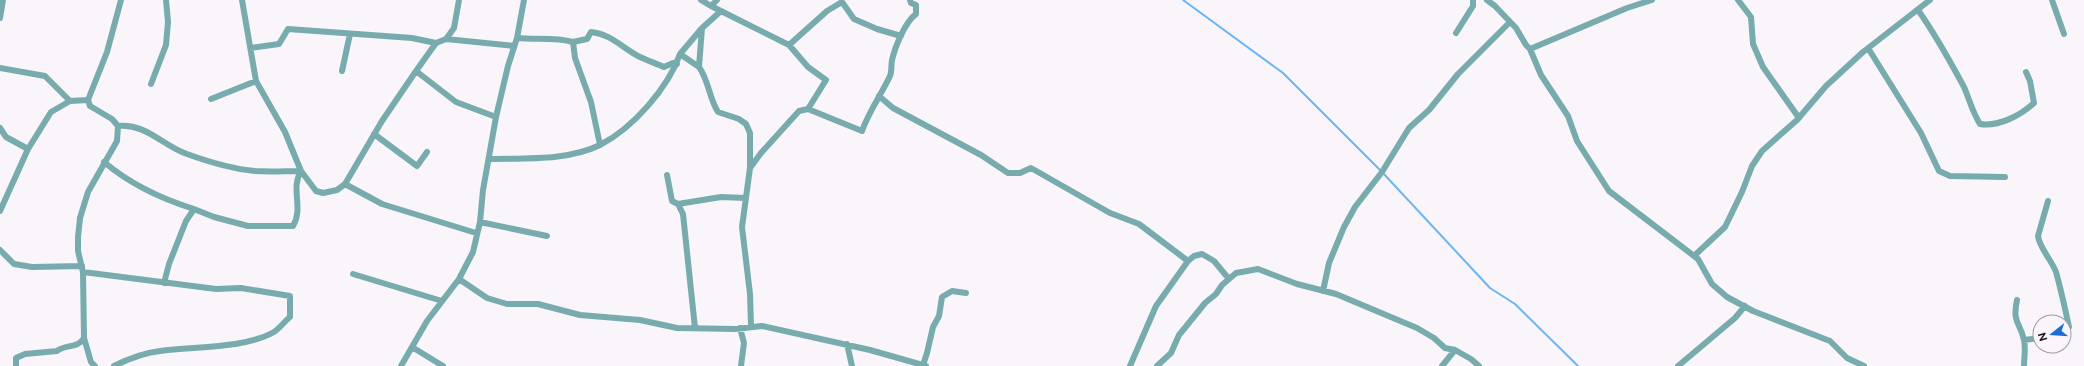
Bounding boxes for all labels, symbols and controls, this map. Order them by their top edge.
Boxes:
north arrow [2032,314,2072,354]
text: N [2035,331,2050,343]

